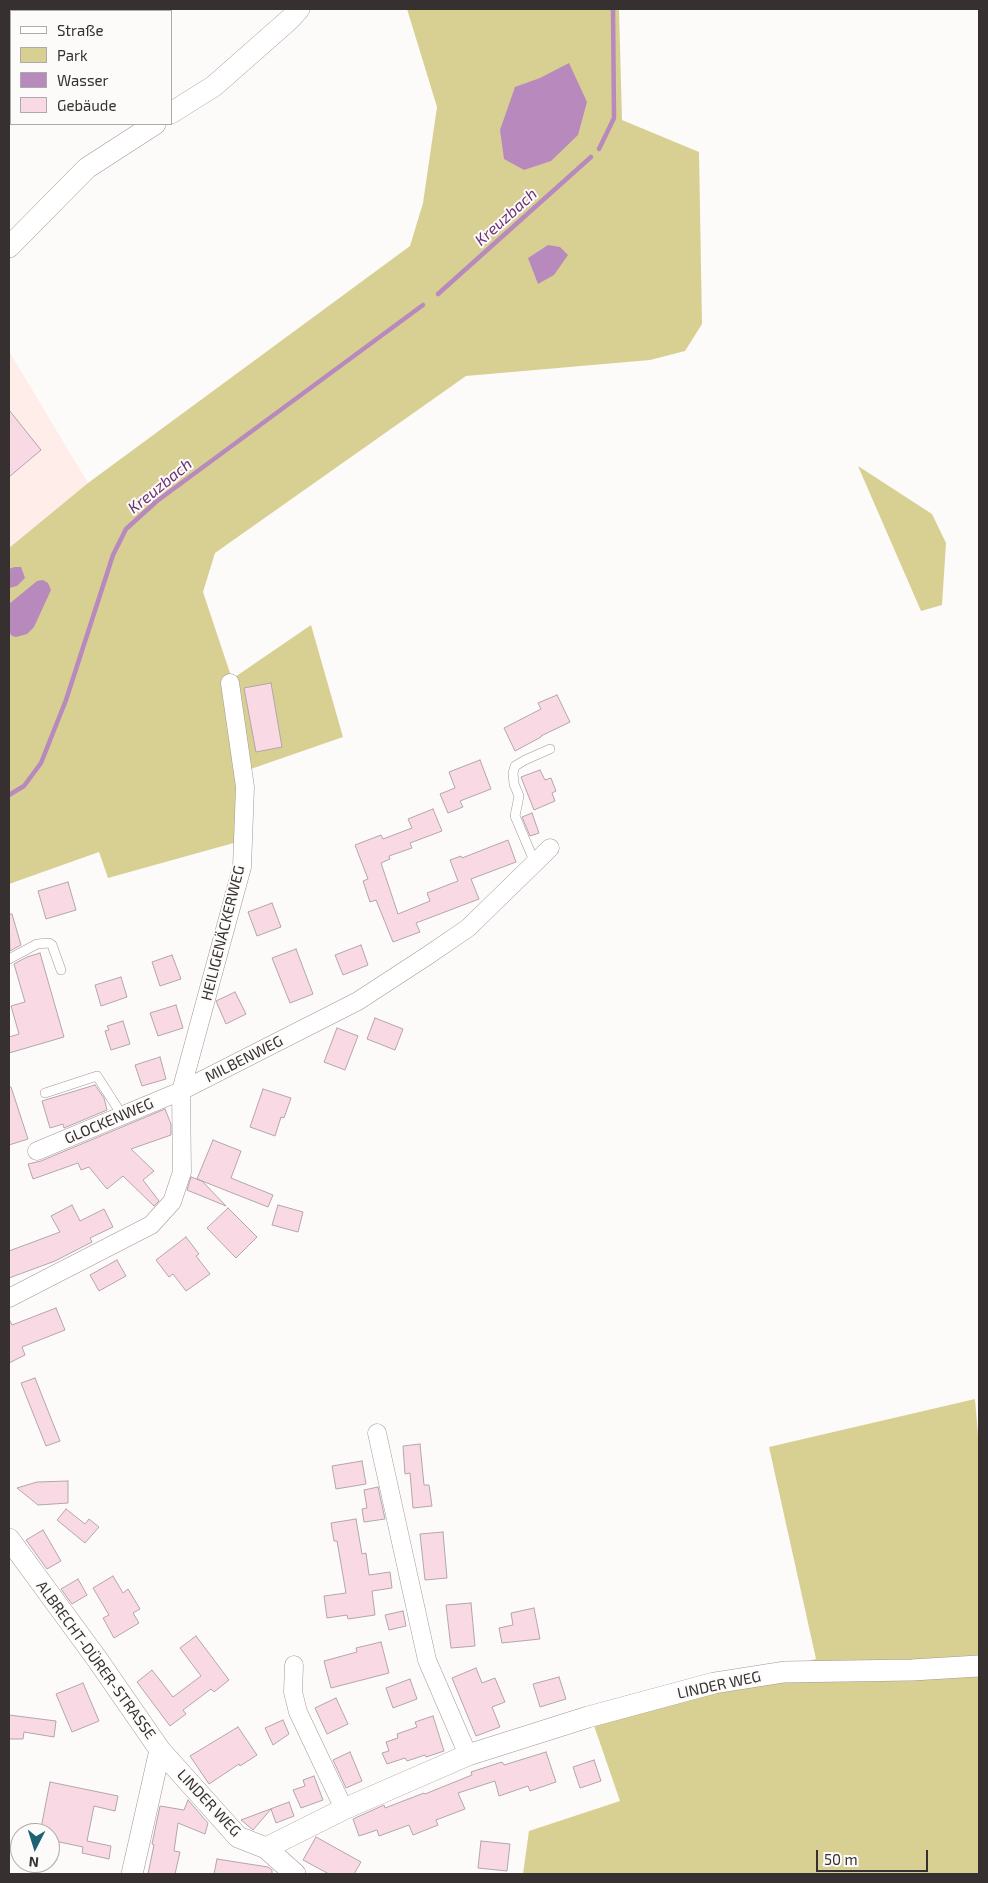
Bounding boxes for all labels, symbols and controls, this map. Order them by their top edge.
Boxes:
legend [10,10,172,125]
text: Straße [57,21,103,39]
text: Park [57,46,88,64]
text: Wasser [57,71,109,89]
text: Gebäude [57,96,116,114]
water label: Kreuzbach [471,184,541,250]
water label: Kreuzbach [124,454,196,518]
street label: HEILIGENÄCKERWEG [198,864,248,1002]
street label: MILBENWEG [202,1032,286,1086]
street label: GLOCKENWEG [62,1094,156,1148]
street label: ALBRECHT-DÜRER-STRASSE [32,1577,160,1743]
street label: LINDER WEG [675,1667,763,1703]
street label: LINDER WEG [173,1766,245,1840]
north arrow [10,1823,60,1873]
scale bar [818,1840,930,1872]
text: 50 m [824,1850,858,1868]
text: N [28,1854,40,1871]

